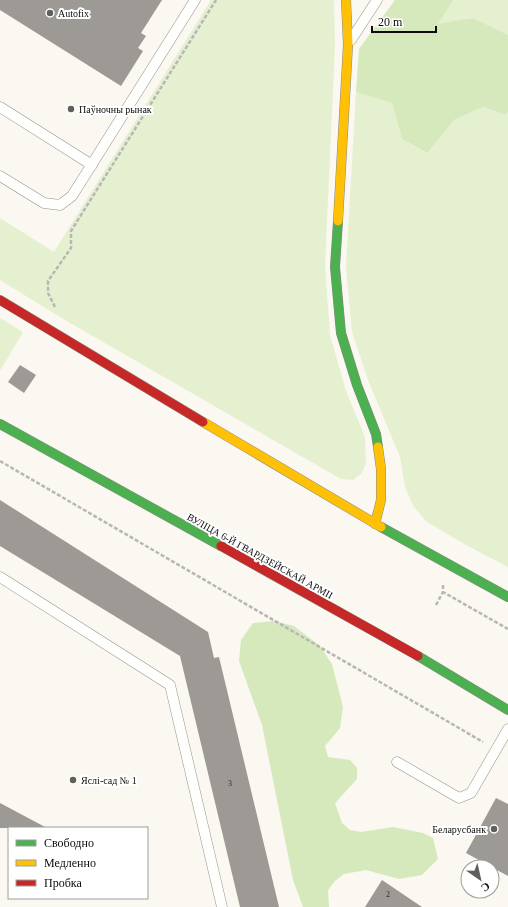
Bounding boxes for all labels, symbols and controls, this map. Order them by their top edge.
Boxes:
marker: Autofix [45,8,55,18]
place label: Autofix [58,8,89,19]
scale bar [372,8,436,34]
text: 20 m [378,15,403,29]
marker: Паўночны рынак [66,104,76,114]
place label: Паўночны рынак [79,104,152,115]
street label: ВУЛІЦА 6-Й ГВАРДЗЕЙСКАЙ АРМІІ [185,511,335,601]
marker: Яслі-сад № 1 [68,775,78,785]
place label: Яслі-сад № 1 [81,775,137,786]
house number: 3 [228,779,232,788]
place label: Беларусбанк [432,824,486,835]
marker: Беларусбанк [489,824,499,834]
legend [8,827,148,899]
text: Свободно [44,836,94,850]
text: Медленно [44,856,96,870]
north arrow [460,859,500,899]
text: Пробка [44,876,82,890]
text: С [479,880,492,895]
house number: 2 [386,890,390,899]

